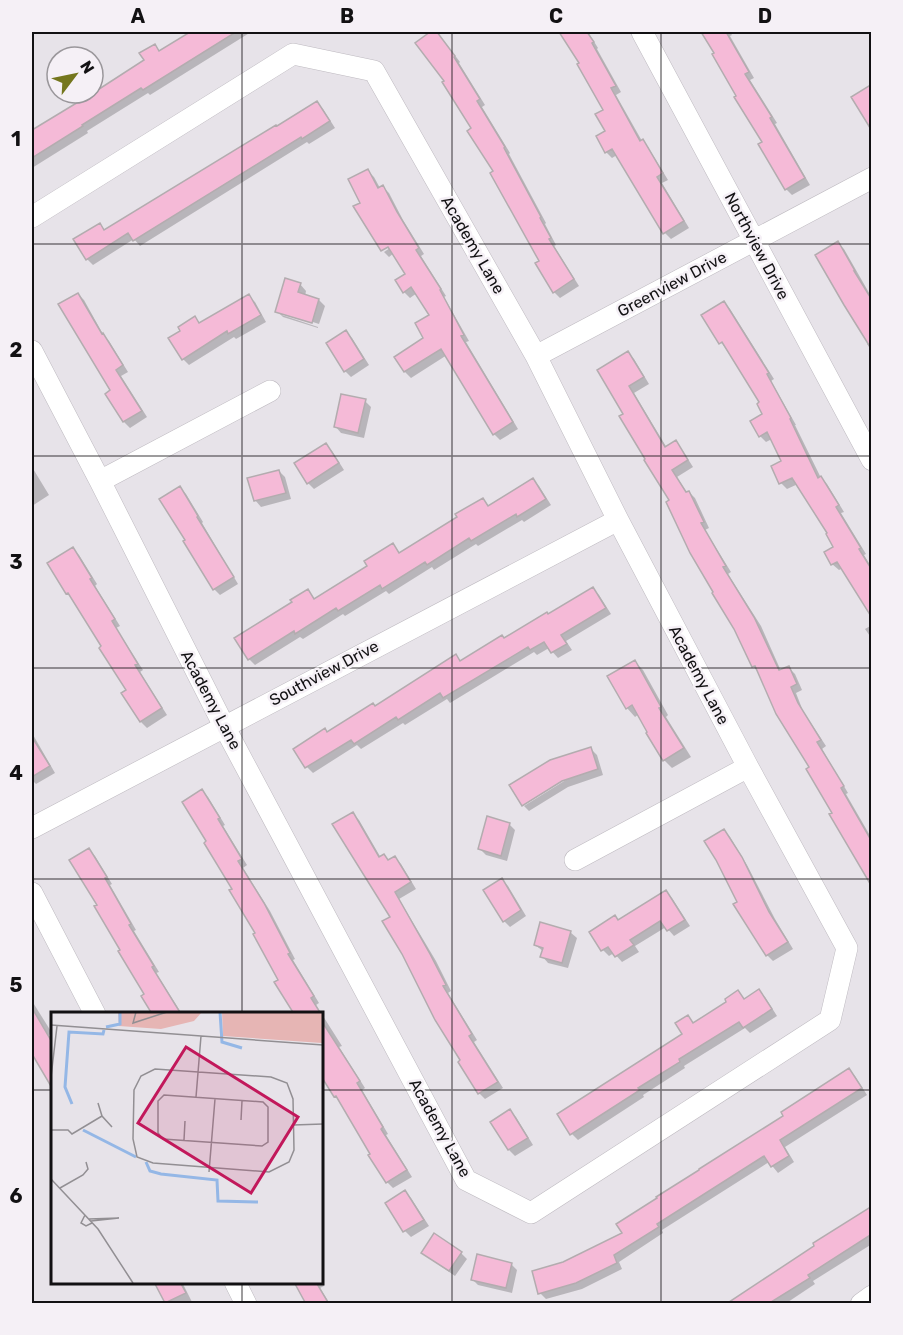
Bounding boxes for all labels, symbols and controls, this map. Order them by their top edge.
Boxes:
text: A [131,4,146,28]
text: B [340,4,354,28]
text: C [549,4,563,28]
text: D [758,4,772,28]
north arrow [45,45,105,105]
text: N [76,57,98,77]
text: 1 [11,127,21,151]
street label: Northview Drive [721,189,793,303]
street label: Academy Lane [437,193,509,297]
street label: Greenview Drive [614,247,730,321]
text: 2 [10,338,23,362]
text: 3 [9,550,23,574]
street label: Academy Lane [665,622,733,728]
street label: Southview Drive [266,636,382,710]
street label: Academy Lane [177,647,245,753]
text: 4 [9,761,23,785]
text: 5 [10,973,23,997]
inset map [51,1012,322,1284]
street label: Academy Lane [405,1075,475,1181]
text: 6 [9,1184,23,1208]

